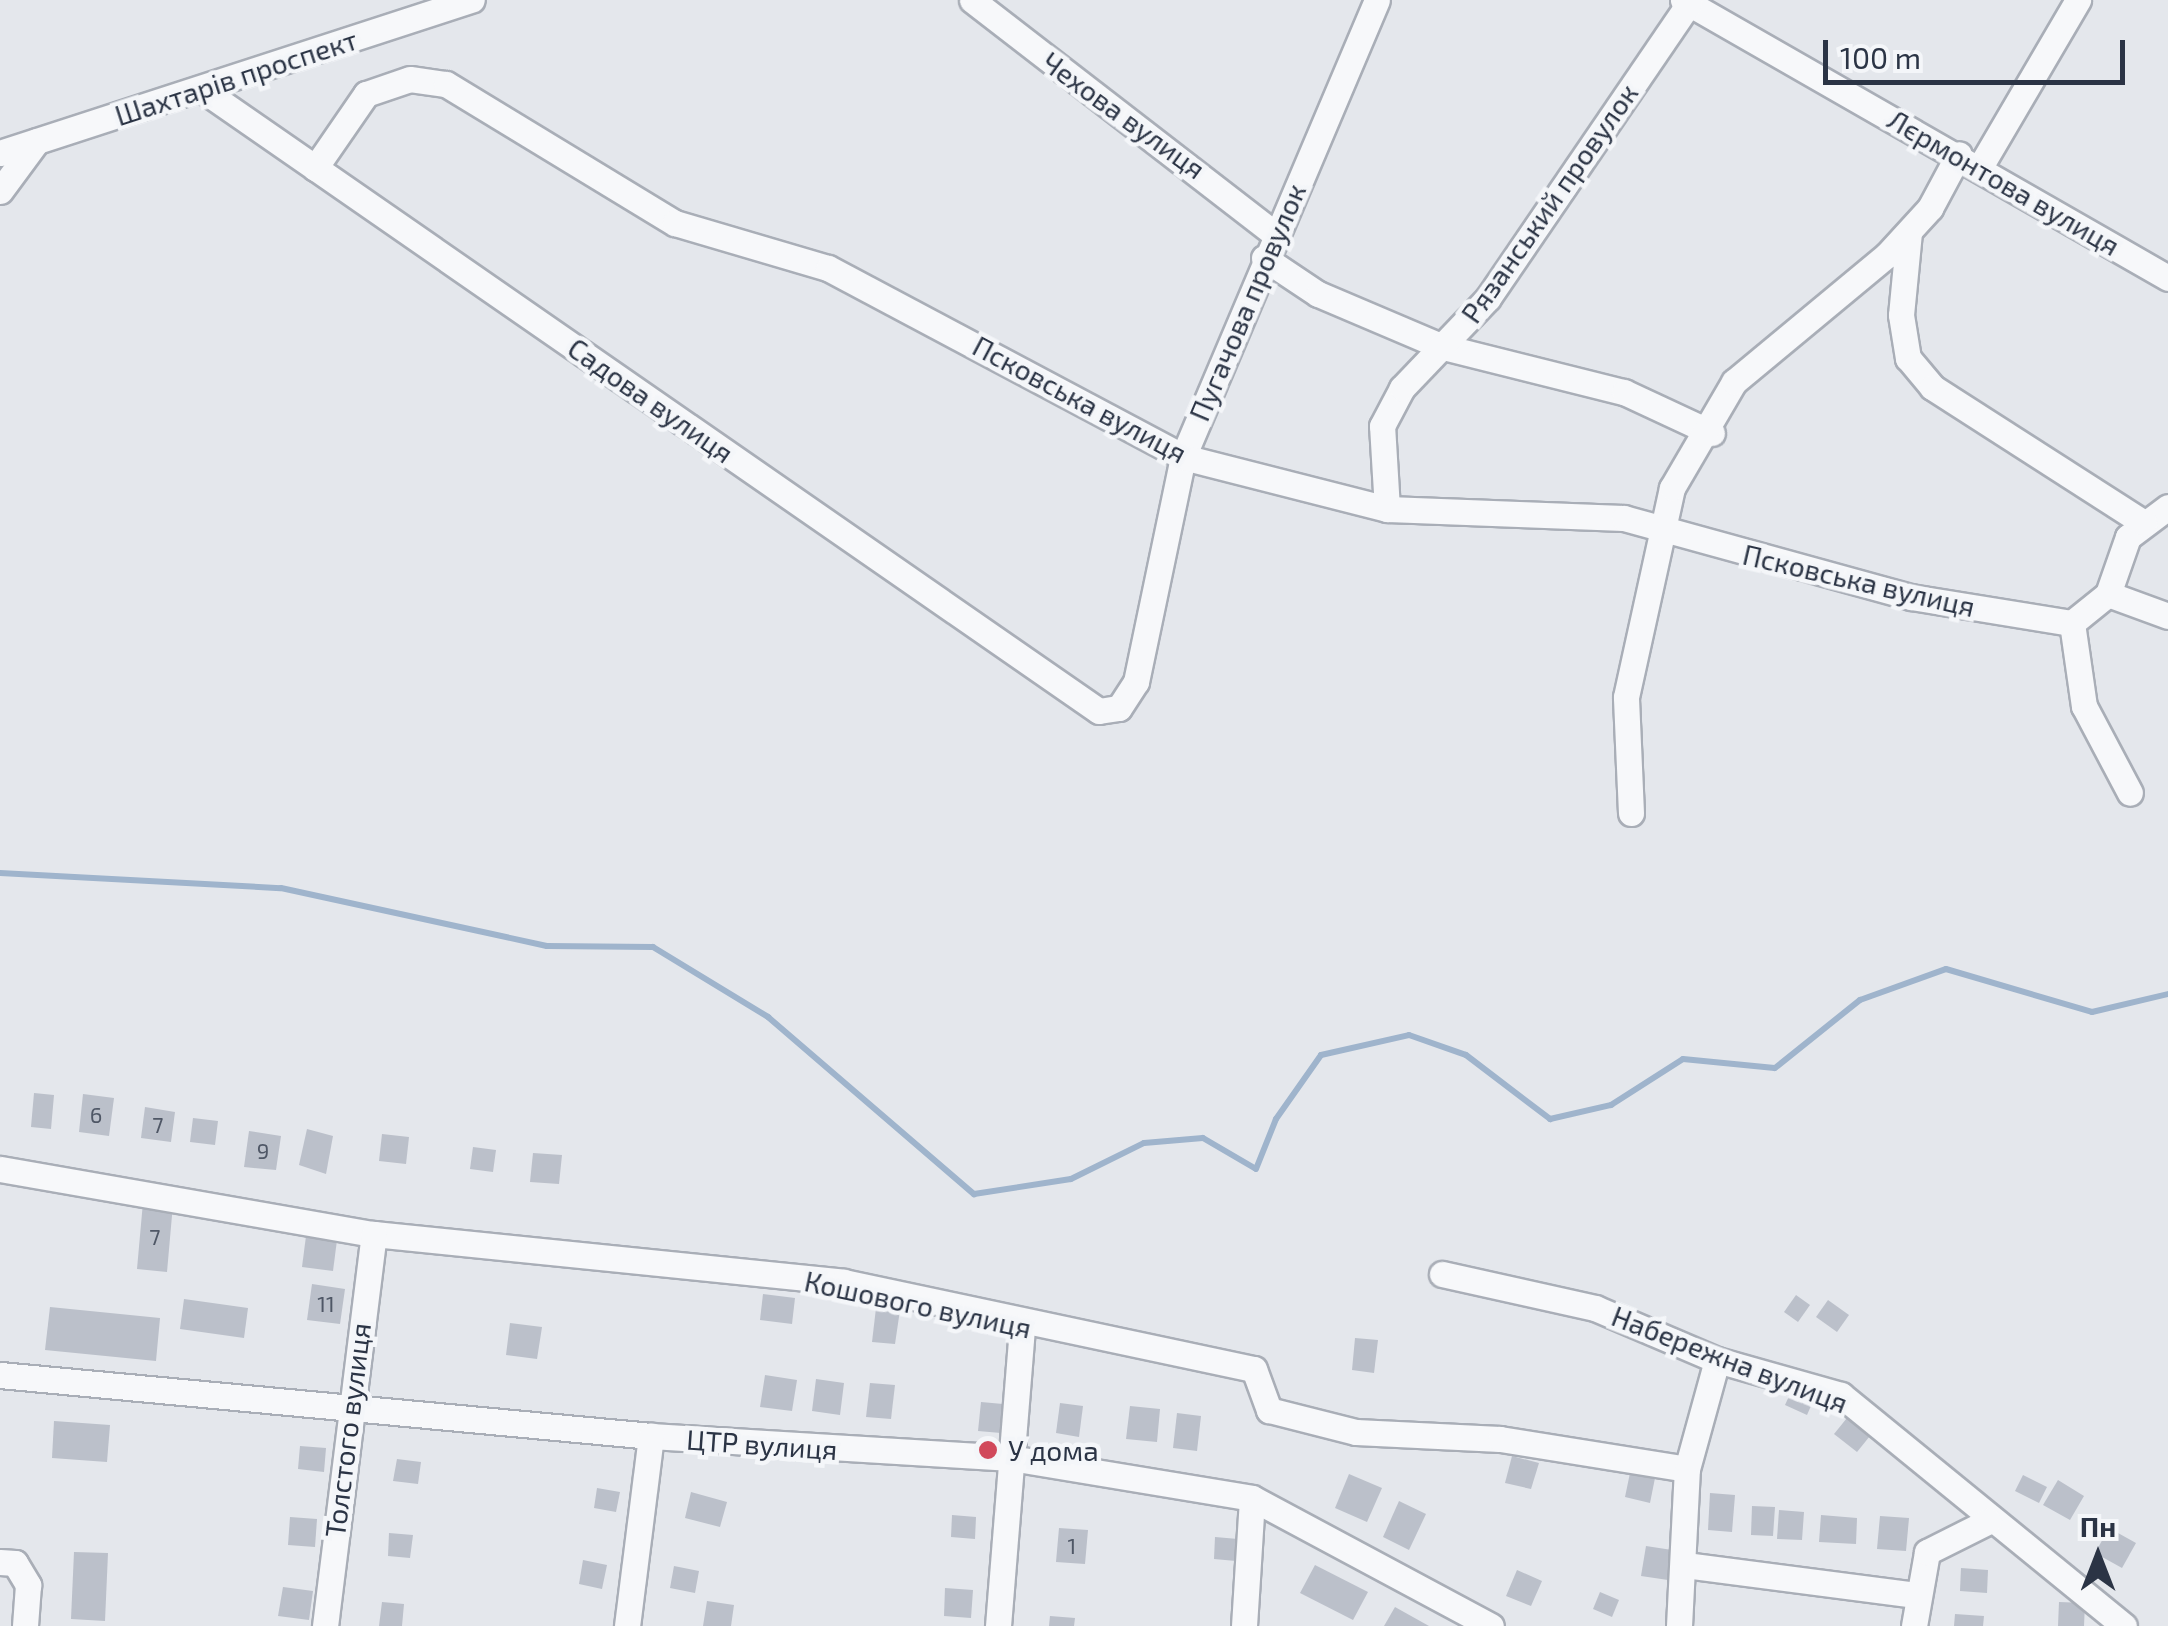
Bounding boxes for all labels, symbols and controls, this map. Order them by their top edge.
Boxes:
scale bar [1828,20,2130,82]
street label: Шахтарів проспект [111,22,361,132]
text: 100 m [1840,39,1921,75]
street label: Чехова вулиця [1036,45,1212,185]
street label: Рязанський провулок [1454,77,1644,329]
street label: Лєрмонтова вулиця [1882,102,2126,262]
street label: Пугачова провулок [1182,178,1312,426]
street label: Псковська вулиця [967,329,1193,469]
street label: Садова вулиця [562,331,740,469]
street label: Псковська вулиця [1740,537,1978,623]
house number: 6 [90,1102,102,1128]
house number: 7 [152,1112,164,1138]
house number: 9 [257,1138,269,1164]
house number: 7 [149,1224,161,1250]
street label: Кошового вулиця [802,1264,1034,1344]
house number: 11 [317,1291,335,1317]
street label: Набережна вулиця [1607,1299,1853,1419]
street label: Толстого вулиця [317,1321,377,1539]
street label: ЦТР вулиця [685,1422,839,1466]
place label: У дома [1008,1433,1099,1467]
marker: У дома [977,1439,999,1461]
north arrow [2048,1506,2148,1606]
text: Пн [2080,1509,2116,1543]
house number: 1 [1068,1533,1076,1559]

